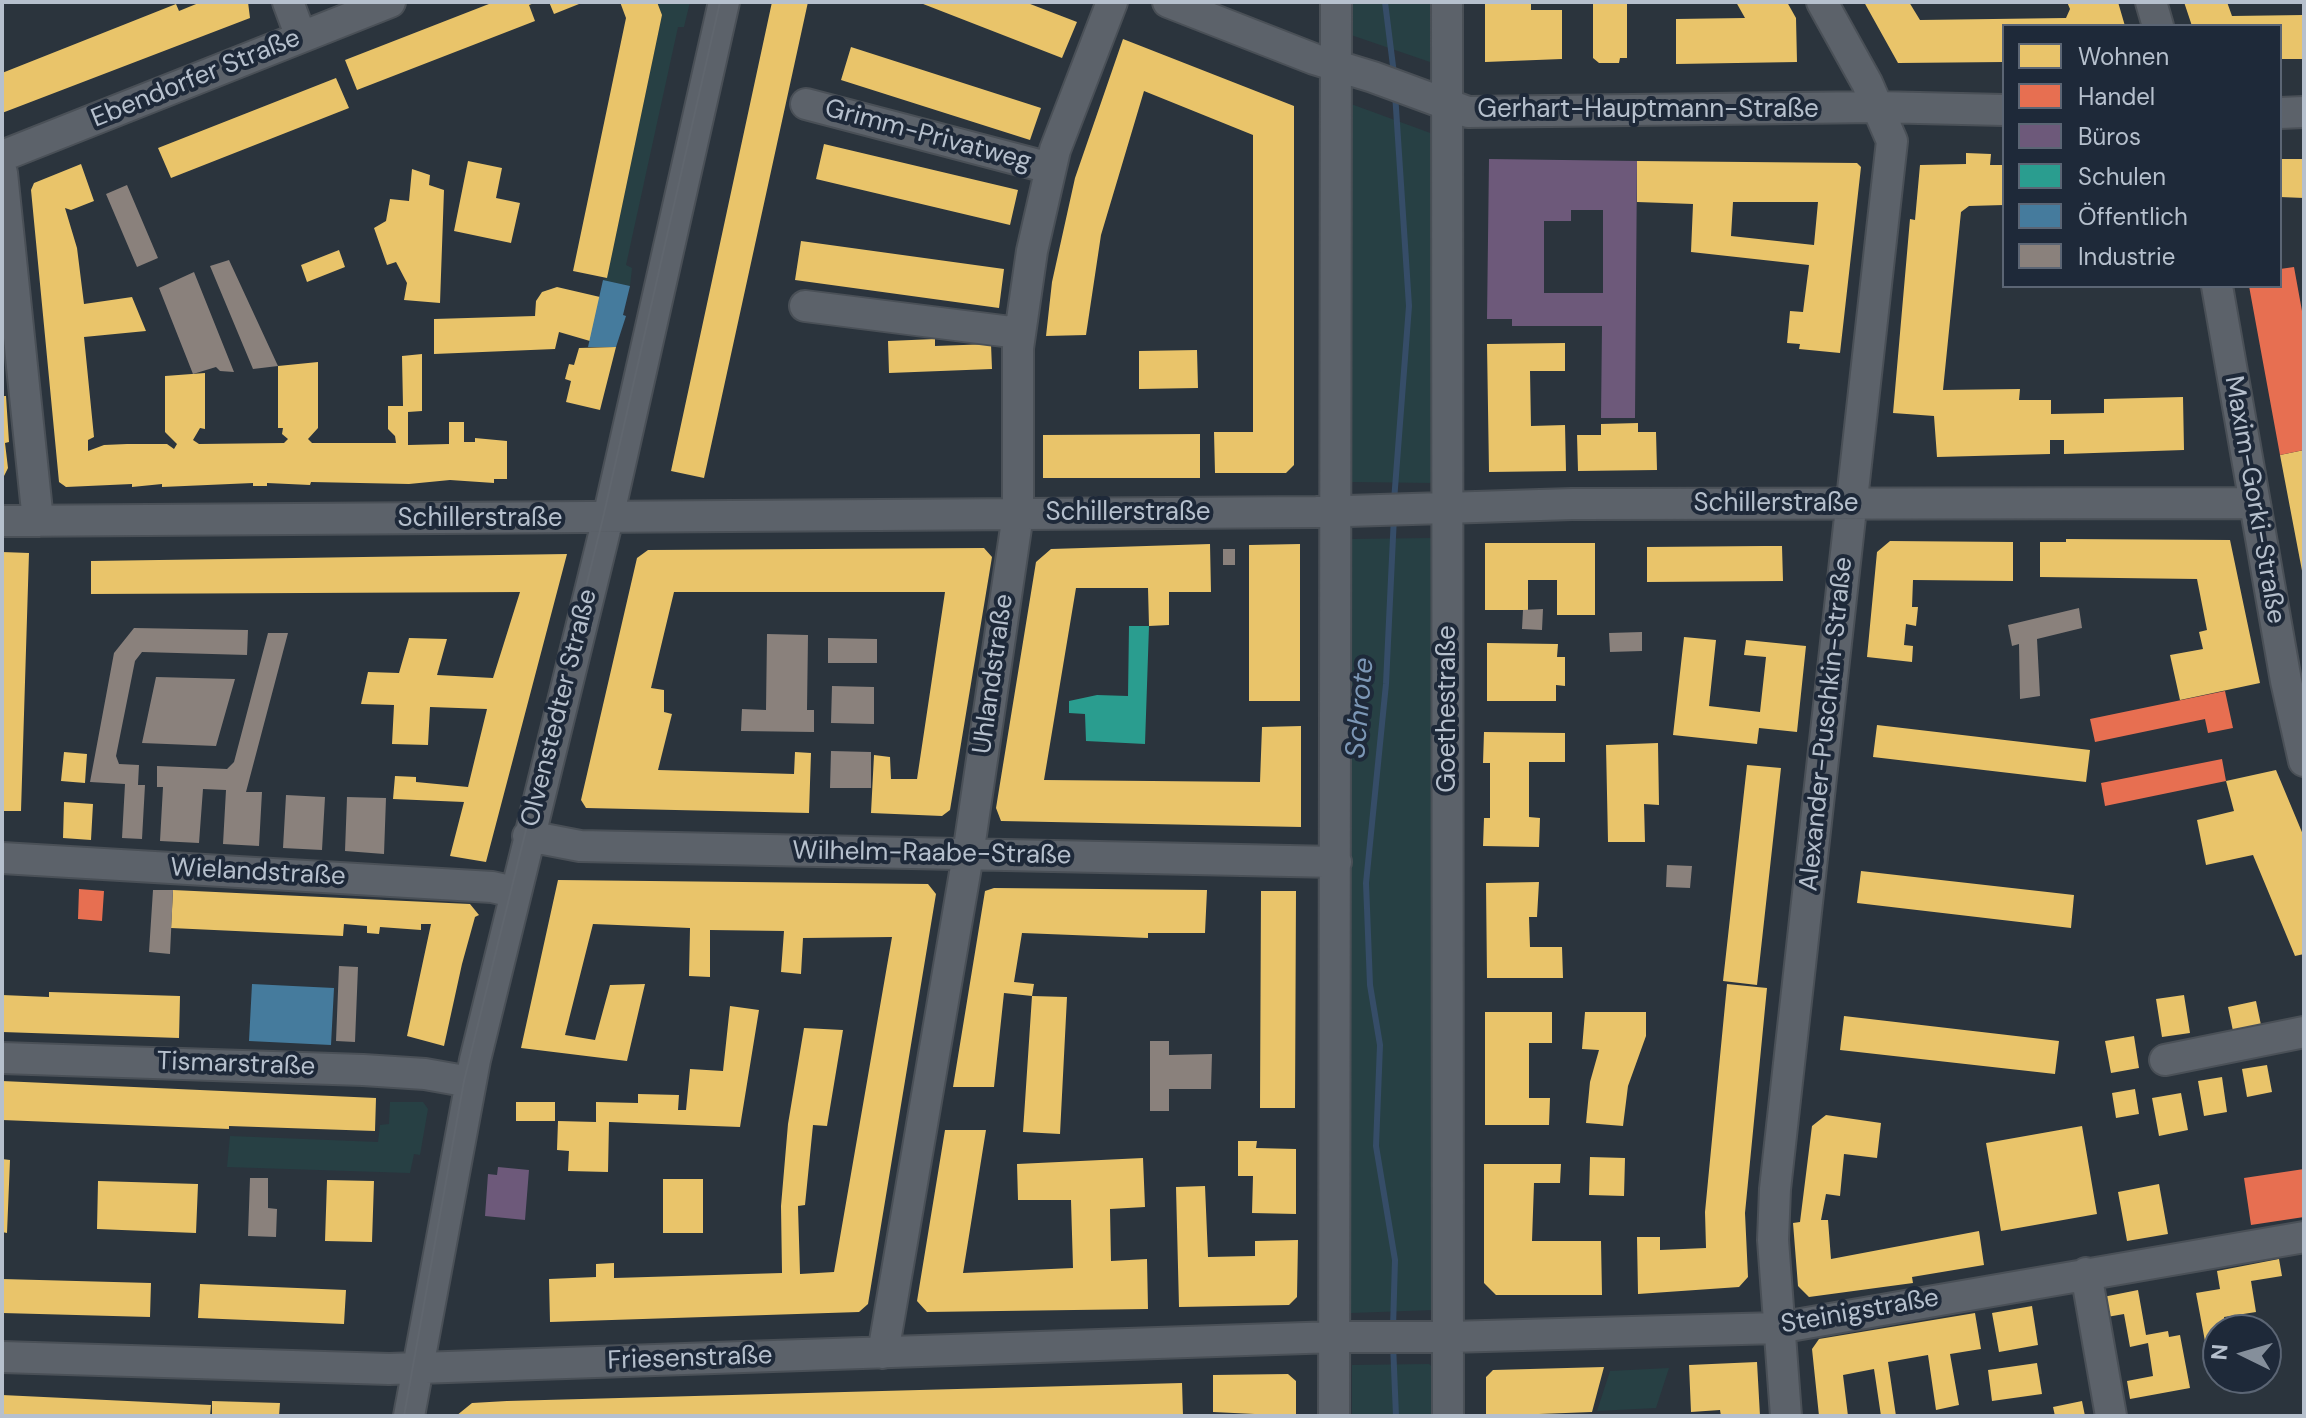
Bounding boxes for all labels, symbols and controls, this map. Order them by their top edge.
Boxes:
street label: Ebendorfer Straße [87,23,305,135]
legend [2002,24,2282,288]
text: Wohnen [2078,41,2169,72]
text: Handel [2078,81,2155,112]
street label: Grimm-Privatweg [821,93,1035,179]
street label: Gerhart-Hauptmann-Straße [1477,94,1819,126]
text: Büros [2078,121,2141,152]
text: Schulen [2078,161,2166,192]
text: Öffentlich [2078,201,2188,232]
text: Industrie [2078,241,2175,272]
street label: Maxim-Gorki-Straße [2217,374,2291,626]
street label: Schillerstraße [1693,488,1859,520]
street label: Schillerstraße [1045,497,1211,529]
street label: Schillerstraße [397,503,563,535]
street label: Alexander-Puschkin-Straße [1794,555,1860,893]
street label: Olvenstedter Straße [515,586,605,830]
street label: Uhlandstraße [967,592,1021,756]
street label: Goethestraße [1432,625,1464,793]
water label: Schrote [1340,656,1382,760]
street label: Wilhelm-Raabe-Straße [792,836,1072,872]
street label: Wielandstraße [170,853,346,893]
street label: Tismarstraße [156,1047,316,1083]
street label: Steinigstraße [1779,1283,1941,1341]
north arrow [2202,1314,2282,1394]
street label: Friesenstraße [607,1341,773,1377]
text: N [2204,1343,2235,1361]

